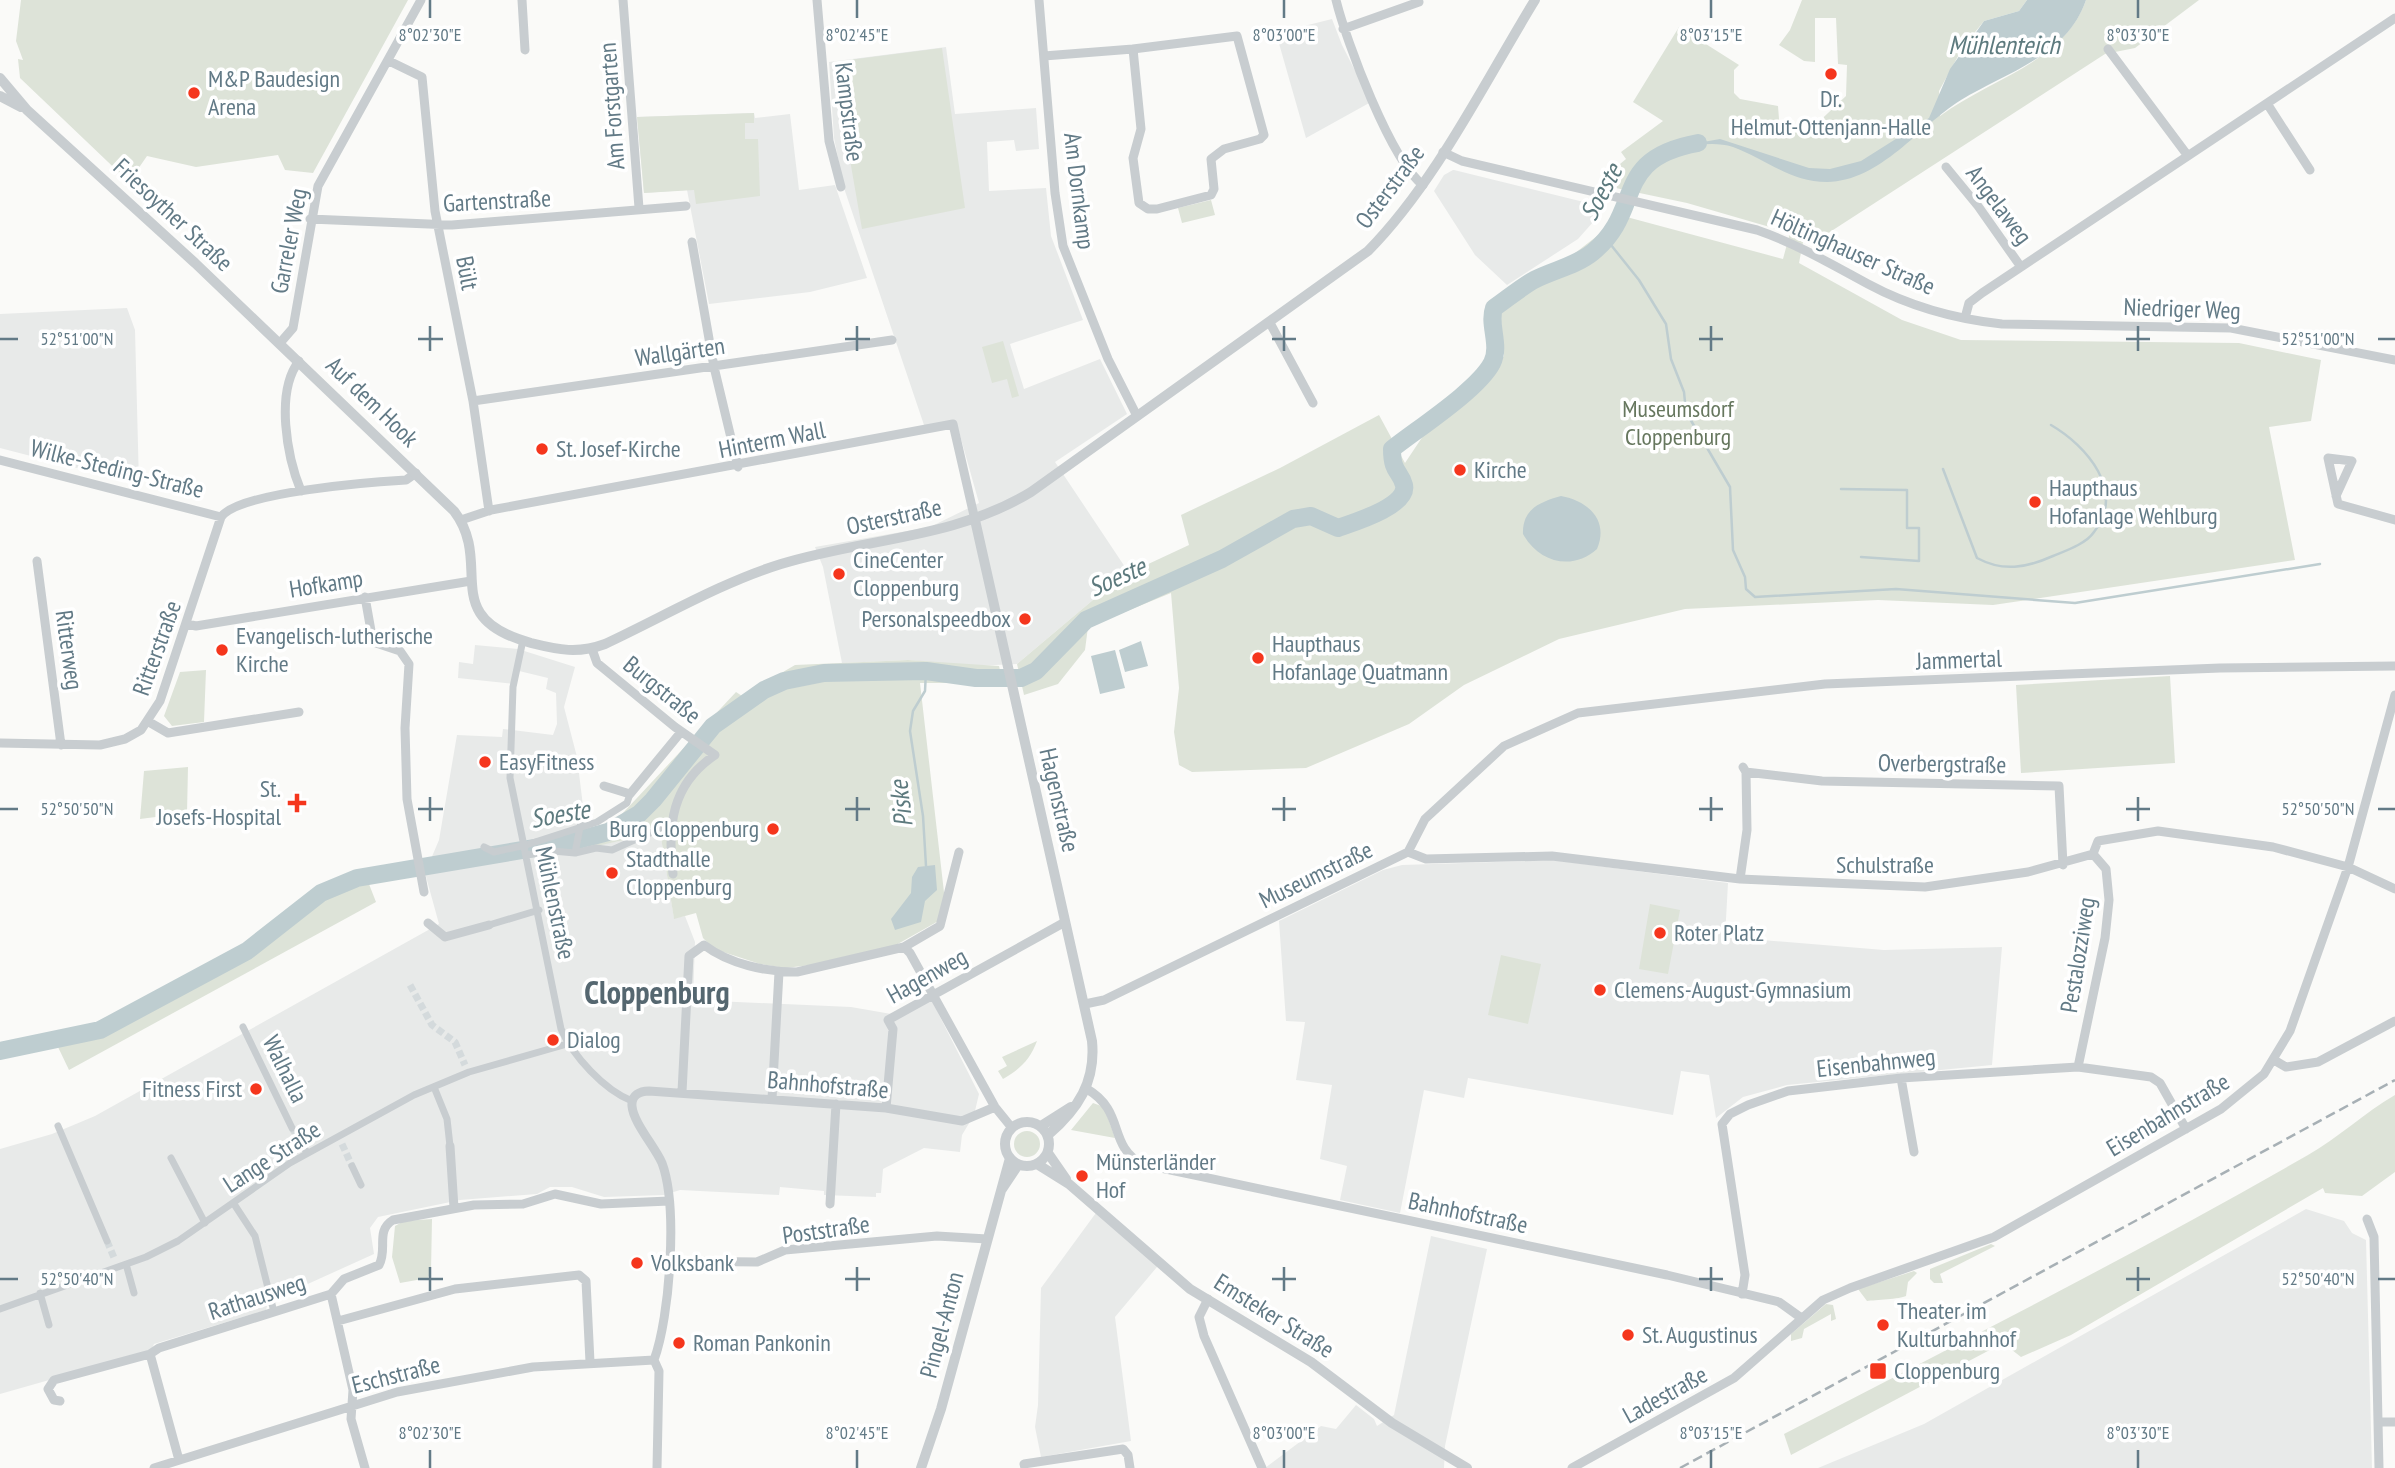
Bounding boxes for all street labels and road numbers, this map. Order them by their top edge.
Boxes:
street label: Am Forstgarten [592,41,631,171]
street label: Kampstraße [828,61,871,163]
street label: Am Dornkamp [1057,131,1102,251]
street label: Osterstraße [1348,139,1431,235]
street label: Friesoyther Straße [107,151,240,278]
street label: Angelaweg [1960,159,2039,251]
street label: Gartenstraße [442,182,552,219]
street label: Garreler Weg [263,186,314,296]
street label: Höltinghauser Straße [1766,201,1940,302]
street label: Bült [449,253,486,293]
street label: Niedriger Weg [2123,291,2241,326]
street label: Wallgärten [633,330,727,373]
street label: Auf dem Hook [320,350,426,454]
street label: Hinterm Wall [716,414,828,465]
street label: Wilke-Steding-Straße [27,432,207,505]
street label: Osterstraße [843,491,944,542]
street label: Hofkamp [287,562,365,605]
street label: Ritterstraße [125,596,188,700]
street label: Ritterweg [49,608,90,692]
street label: Jammertal [1915,643,2003,677]
street label: Burgstraße [617,649,708,730]
street label: Hagenstraße [1032,745,1086,855]
street label: Overbergstraße [1878,747,2007,780]
street label: Museumstraße [1254,834,1378,915]
street label: Mühlenstraße [528,844,583,962]
street label: Schulstraße [1836,849,1934,880]
street label: Pestalozziweg [2053,895,2102,1015]
street label: Hagenweg [881,941,972,1010]
street label: Walhalla [256,1030,315,1108]
street label: Eisenbahnweg [1815,1041,1937,1084]
street label: Bahnhofstraße [766,1064,890,1105]
street label: Eisenbahnstraße [2101,1066,2235,1163]
street label: Lange Straße [217,1114,326,1199]
street label: Bahnhofstraße [1406,1185,1531,1240]
street label: Poststraße [780,1208,872,1251]
street label: Rathausweg [204,1266,309,1327]
street label: Emsteker Straße [1209,1266,1340,1365]
street label: Pingel-Anton [913,1268,971,1381]
street label: Eschstraße [348,1349,443,1400]
street label: Ladestraße [1617,1359,1713,1430]

